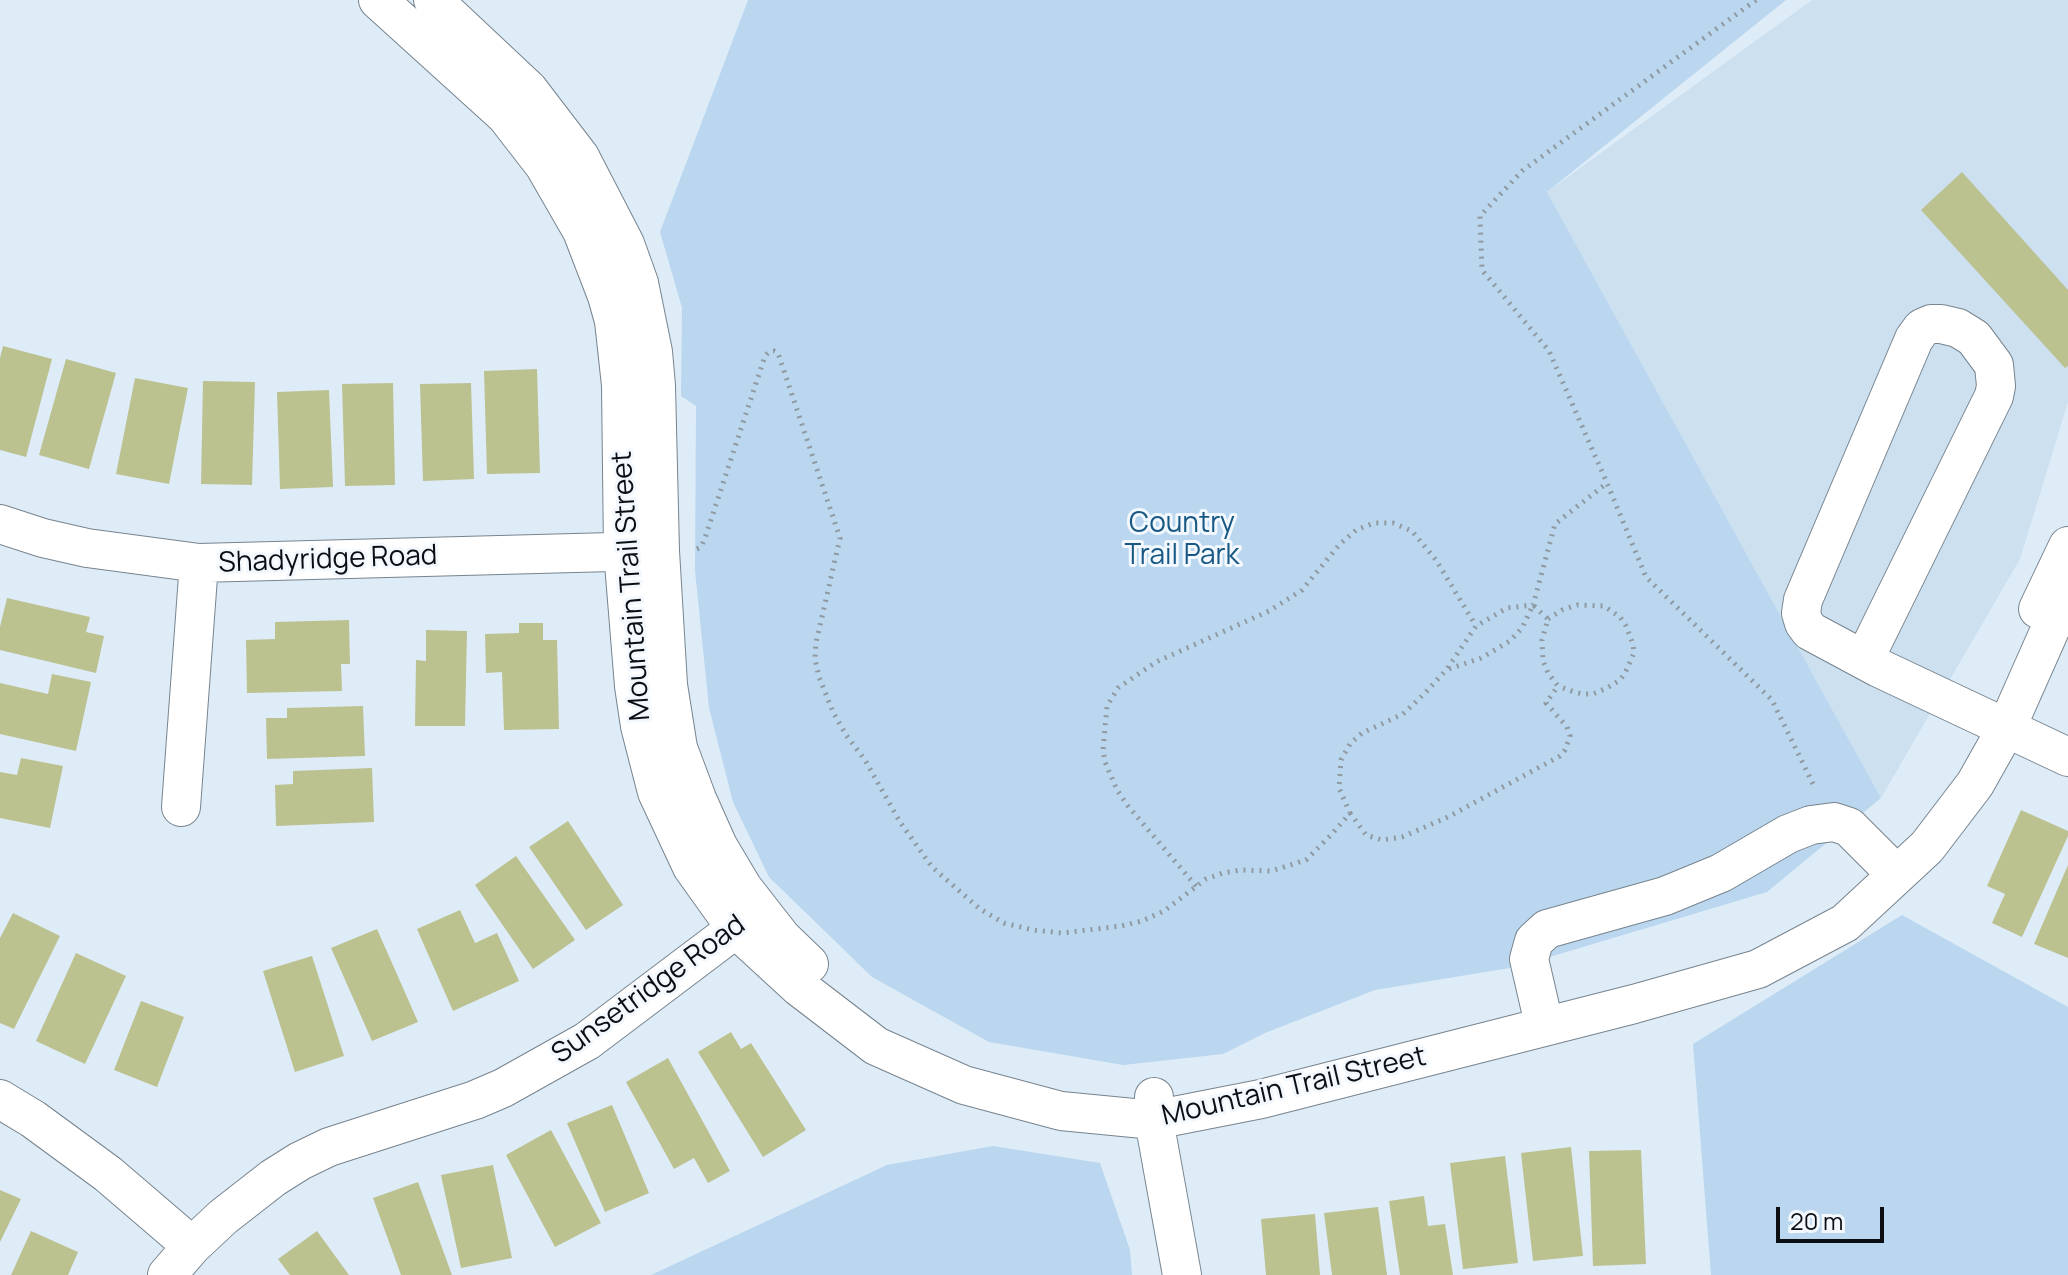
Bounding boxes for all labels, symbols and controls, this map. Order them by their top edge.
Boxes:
street label: Mountain Trail Street [606,450,658,722]
park label: Country Trail Park [1125,507,1239,573]
street label: Shadyridge Road [218,539,438,581]
street label: Sunsetridge Road [546,909,752,1071]
street label: Mountain Trail Street [1159,1040,1429,1134]
scale bar [1780,1191,1888,1241]
text: 20 m [1790,1204,1843,1237]

